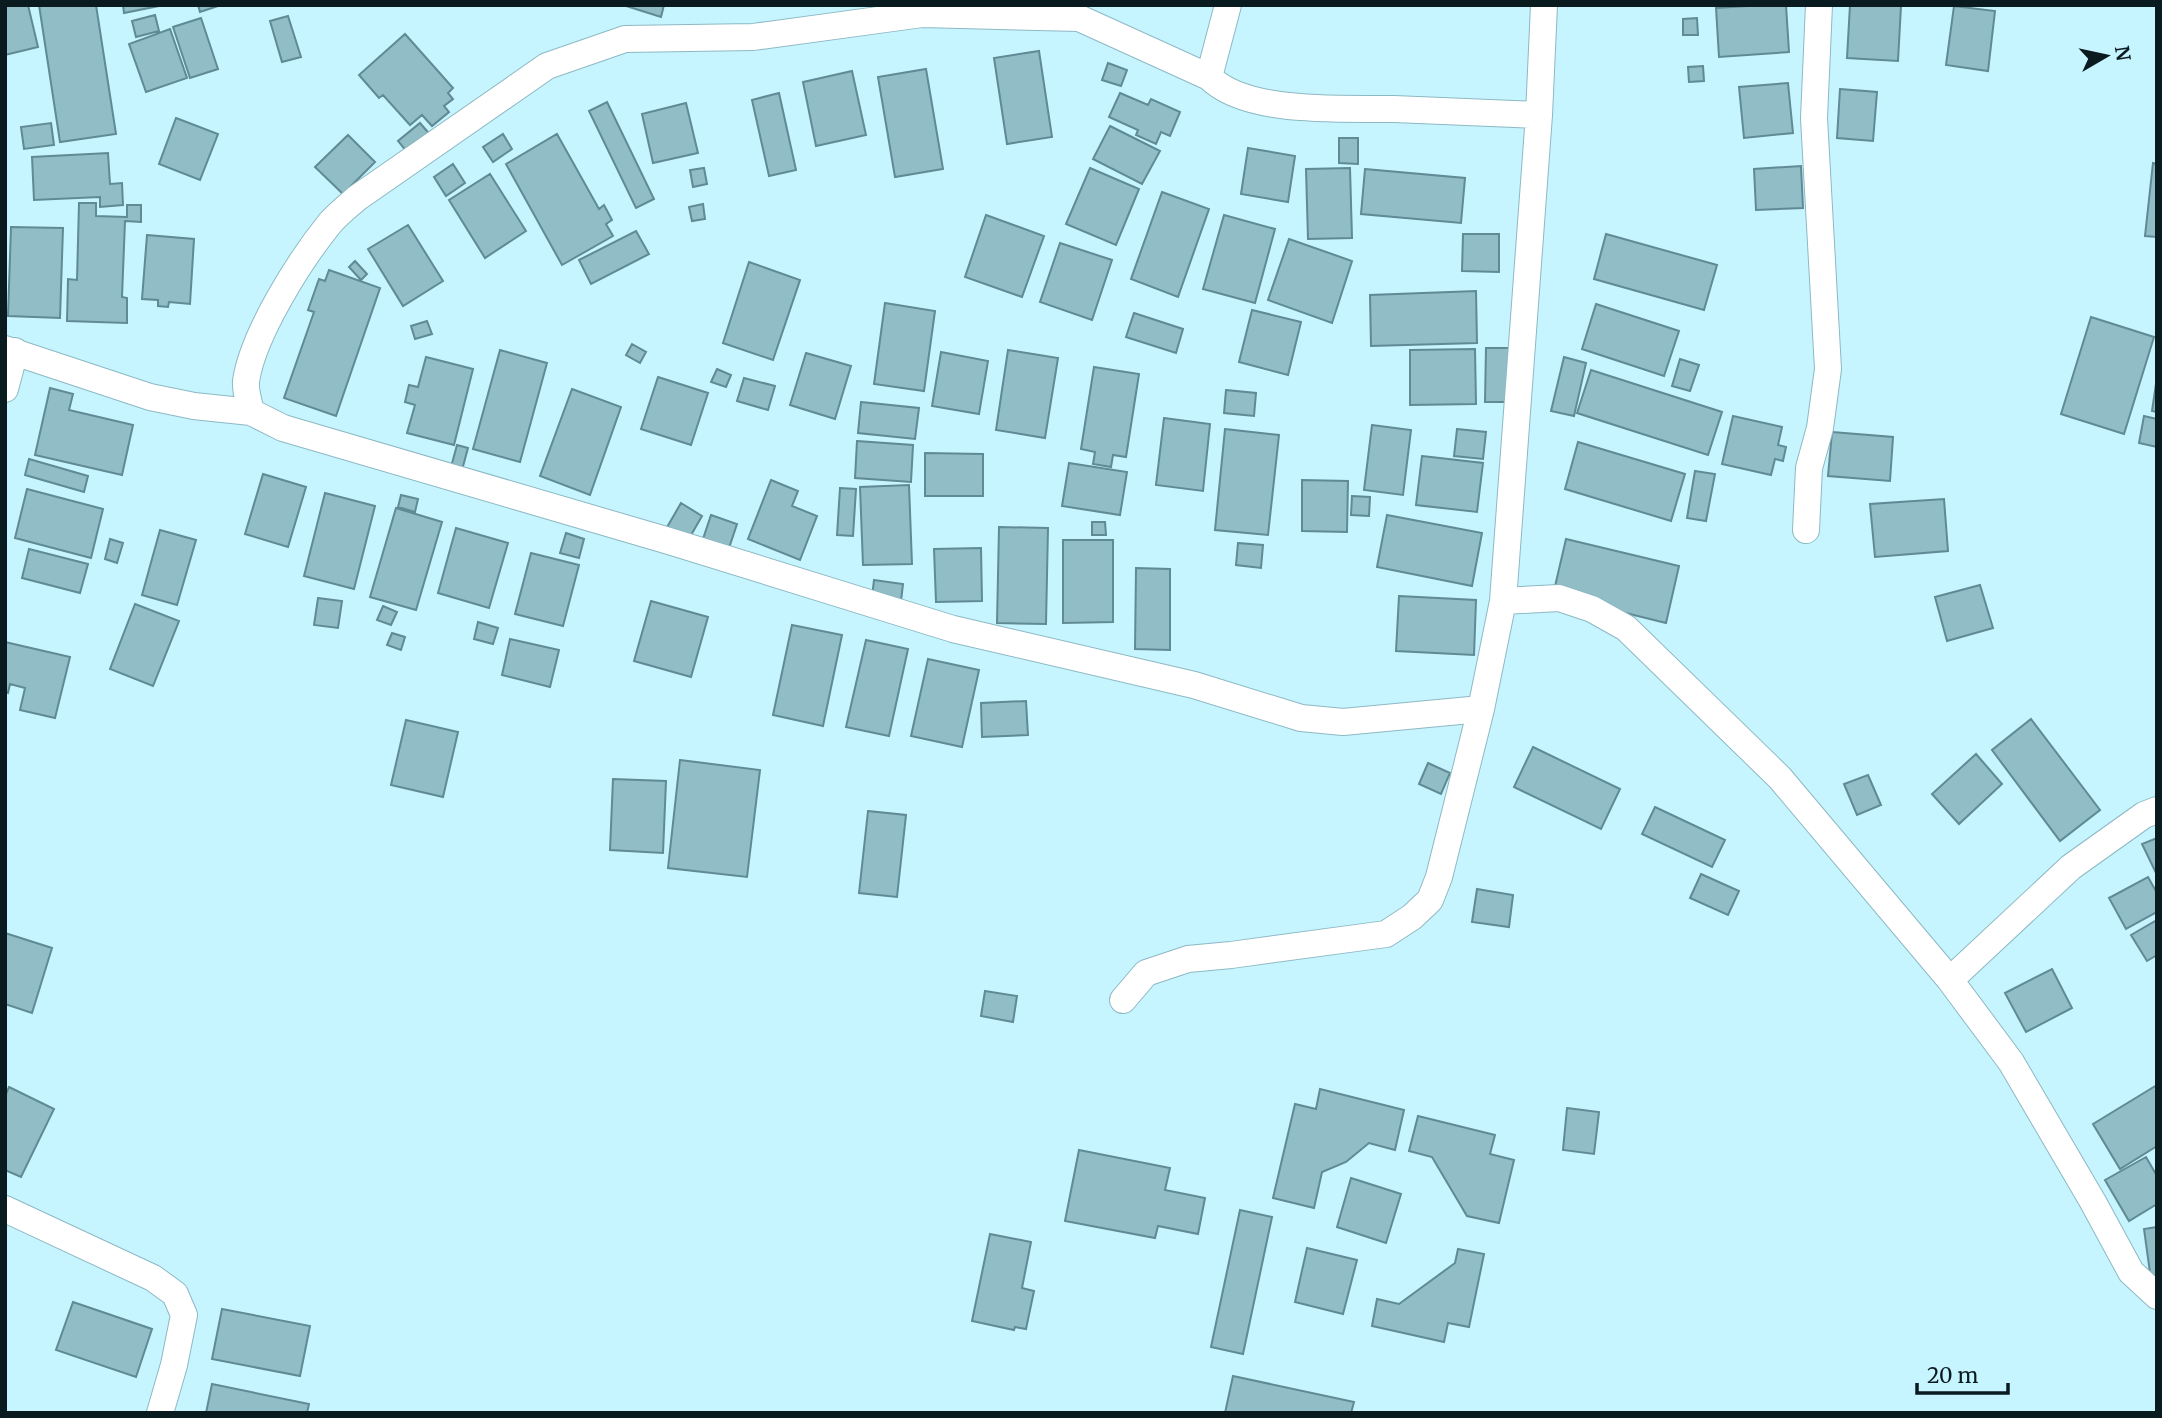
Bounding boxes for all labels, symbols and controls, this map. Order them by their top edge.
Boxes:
north arrow [2071,21,2141,91]
text: N [2110,44,2136,63]
scale bar [1917,1352,2008,1396]
text: 20 m [1927,1362,1979,1389]

